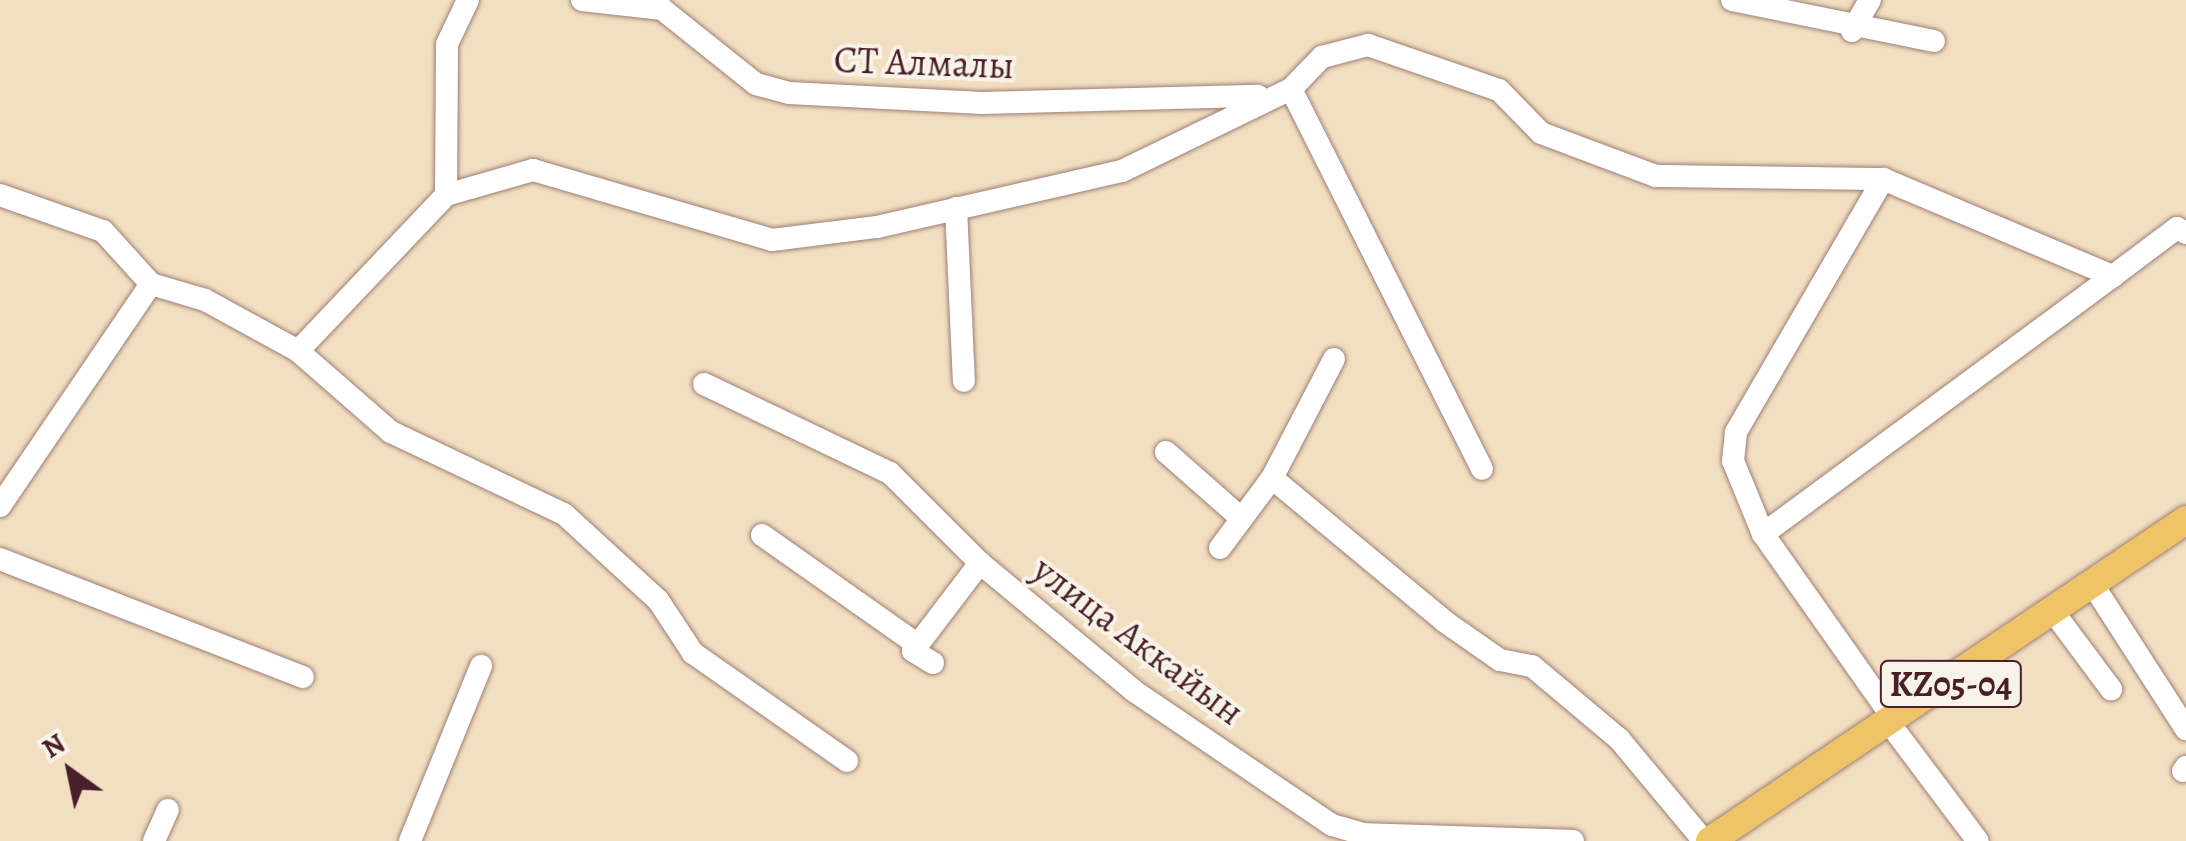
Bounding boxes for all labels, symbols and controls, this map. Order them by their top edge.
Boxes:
street label: СТ Алмалы [833,37,1015,89]
street label: улица Аккайын [1024,547,1252,735]
road number: KZ05-04 [1878,654,2024,714]
north arrow [20,721,120,821]
text: N [35,724,73,767]

